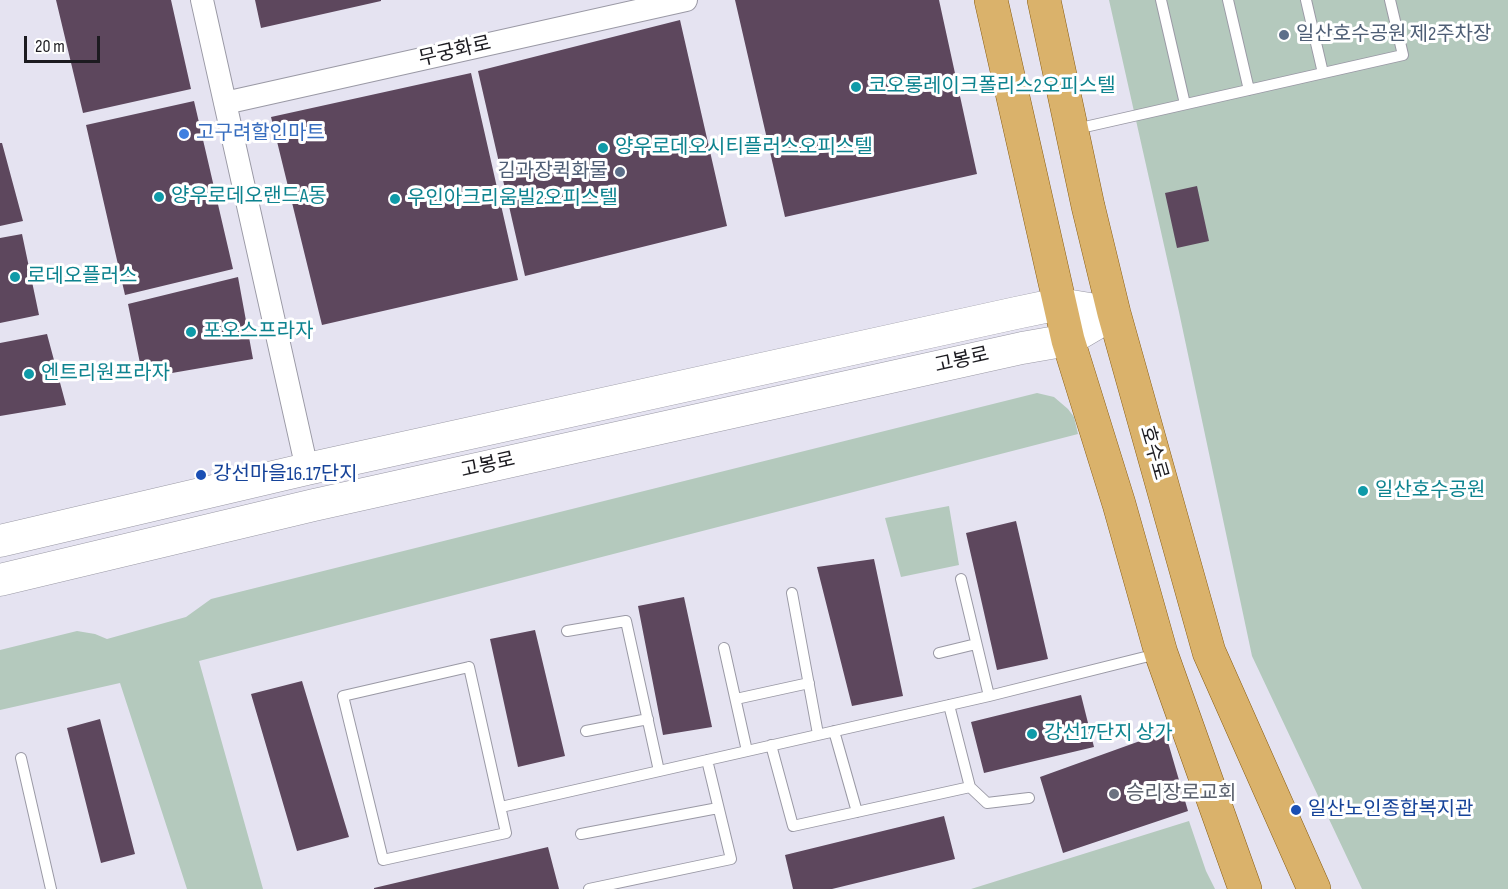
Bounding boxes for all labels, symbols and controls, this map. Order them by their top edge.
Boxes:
place label: 일산호수공원 제2주차장 [1296,23,1491,47]
scale bar [27,24,104,62]
marker: 일산호수공원 제2주차장 [1277,28,1291,42]
street label: 무궁화로 [416,32,494,72]
text: 20 m [35,36,65,57]
place label: 코오롱레이크폴리스2오피스텔 [868,75,1115,99]
marker: 코오롱레이크폴리스2오피스텔 [849,80,863,94]
place label: 고구려할인마트 [196,122,325,146]
marker: 고구려할인마트 [177,127,191,141]
place label: 양우로데오시티플러스오피스텔 [615,136,873,160]
marker: 양우로데오시티플러스오피스텔 [596,141,610,155]
place label: 김과장퀵화물 [498,160,608,184]
marker: 김과장퀵화물 [613,165,627,179]
place label: 양우로데오랜드A동 [171,185,327,209]
place label: 우인아크리움빌2오피스텔 [407,187,618,211]
marker: 양우로데오랜드A동 [152,190,166,204]
marker: 우인아크리움빌2오피스텔 [388,192,402,206]
place label: 로데오플러스 [27,265,137,289]
marker: 로데오플러스 [8,270,22,284]
place label: 포오스프라자 [203,320,313,344]
marker: 포오스프라자 [184,325,198,339]
street label: 고봉로 [932,343,992,379]
place label: 엔트리원프라자 [41,362,170,386]
marker: 엔트리원프라자 [22,367,36,381]
street label: 호수로 [1134,423,1172,483]
street label: 고봉로 [458,448,518,484]
place label: 강선마을16.17단지 [213,463,358,487]
marker: 강선마을16.17단지 [194,468,208,482]
place label: 일산호수공원 [1375,479,1485,503]
marker: 일산호수공원 [1356,484,1370,498]
place label: 강선17단지 상가 [1044,722,1173,746]
marker: 강선17단지 상가 [1025,727,1039,741]
place label: 승리장로교회 [1126,782,1236,806]
marker: 승리장로교회 [1107,787,1121,801]
place label: 일산노인종합복지관 [1308,798,1474,822]
marker: 일산노인종합복지관 [1289,803,1303,817]

